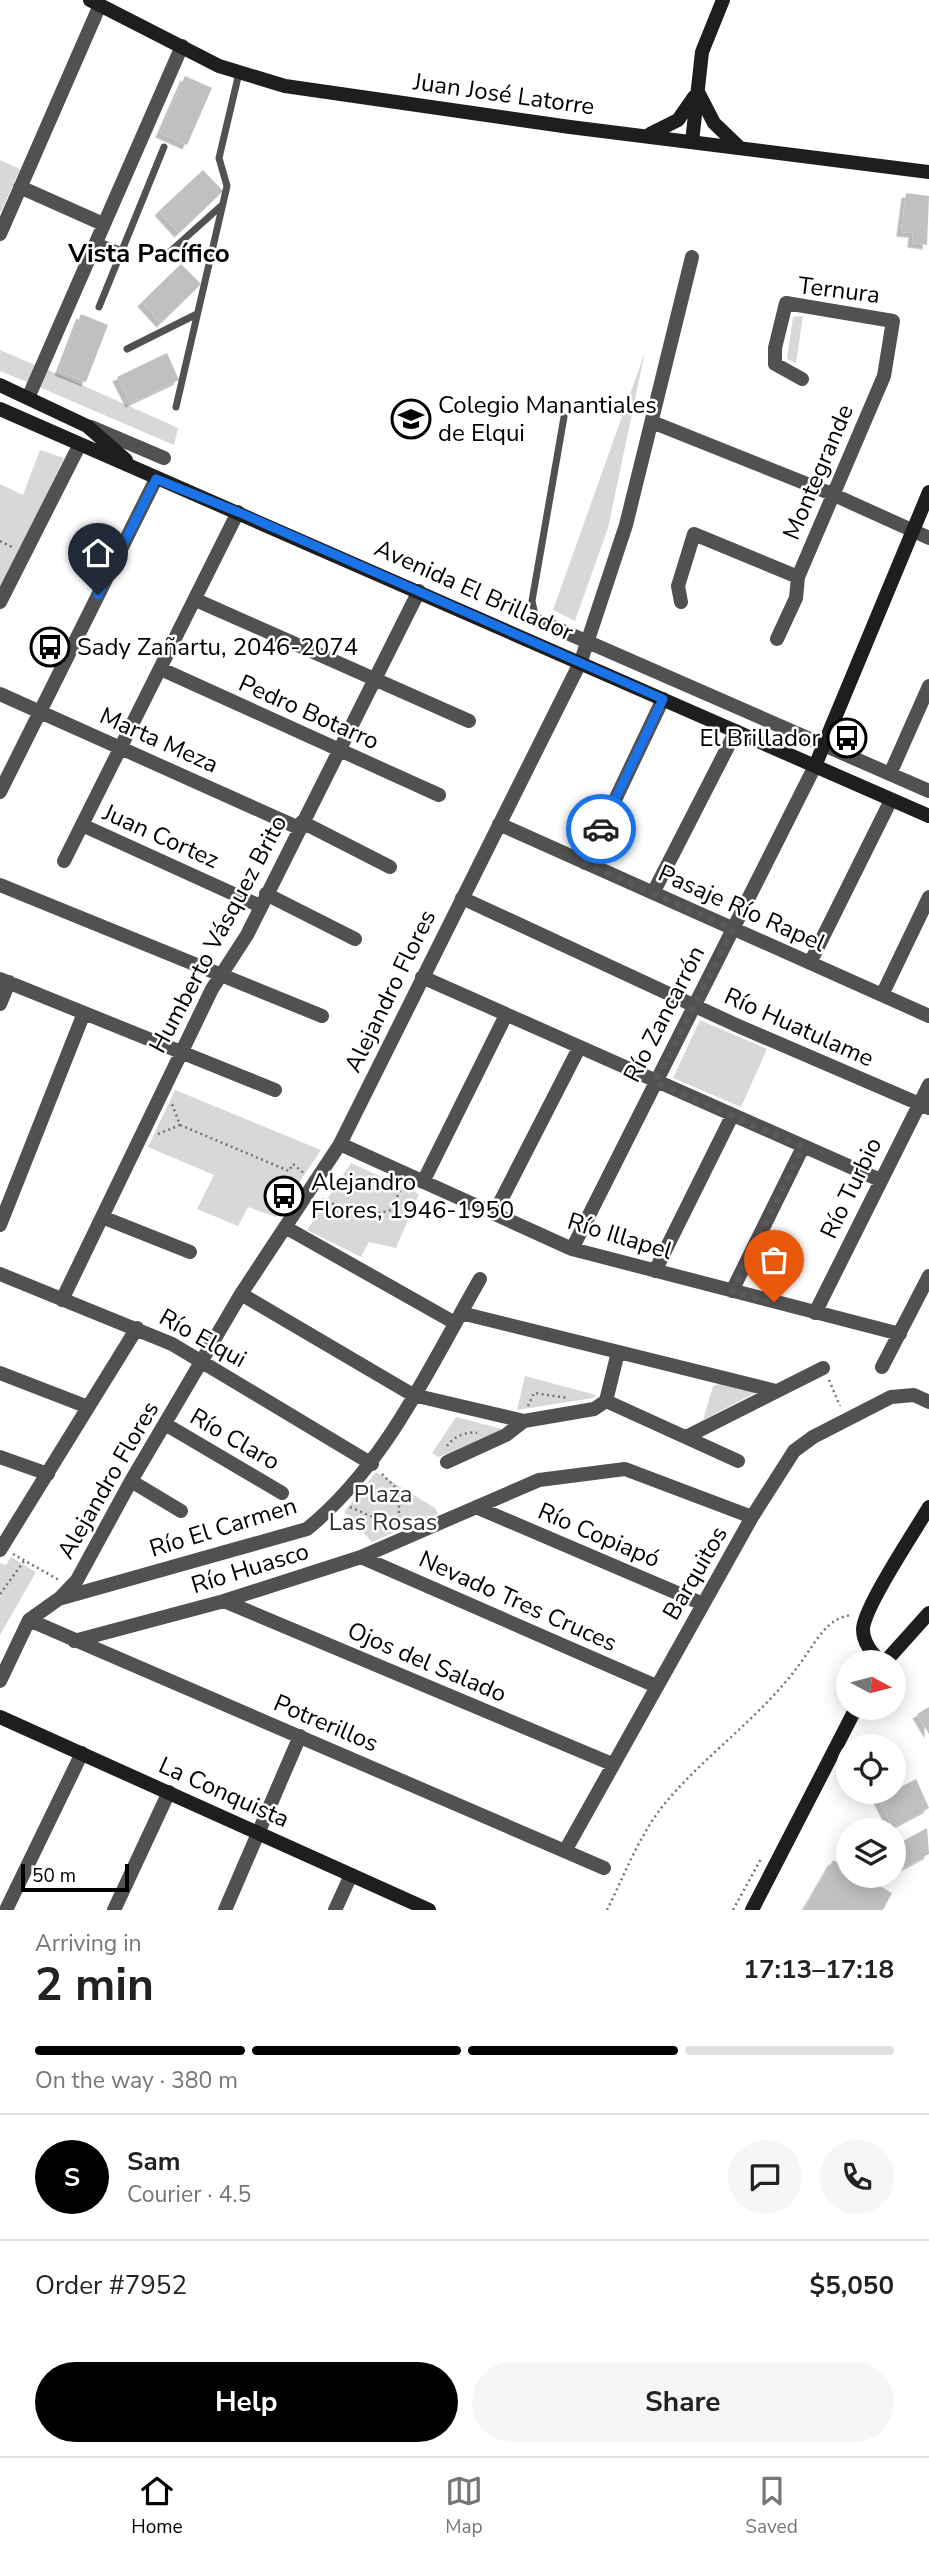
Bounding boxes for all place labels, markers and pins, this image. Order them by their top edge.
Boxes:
place label: Colegio Manantiales de Elqui [438,389,657,449]
school or university icon: Colegio Manantiales de Elqui [390,398,432,440]
pin [68,523,128,595]
bus stop icon: Sady Zañartu, 2046-2074 [29,626,71,668]
place label: Sady Zañartu, 2046-2074 [77,631,358,663]
bus stop icon: El Brillador [826,717,868,759]
place label: El Brillador [699,722,820,754]
place label: Alejandro Flores, 1946-1950 [311,1166,514,1226]
bus stop icon: Alejandro Flores, 1946-1950 [263,1175,305,1217]
pin [744,1230,804,1302]

